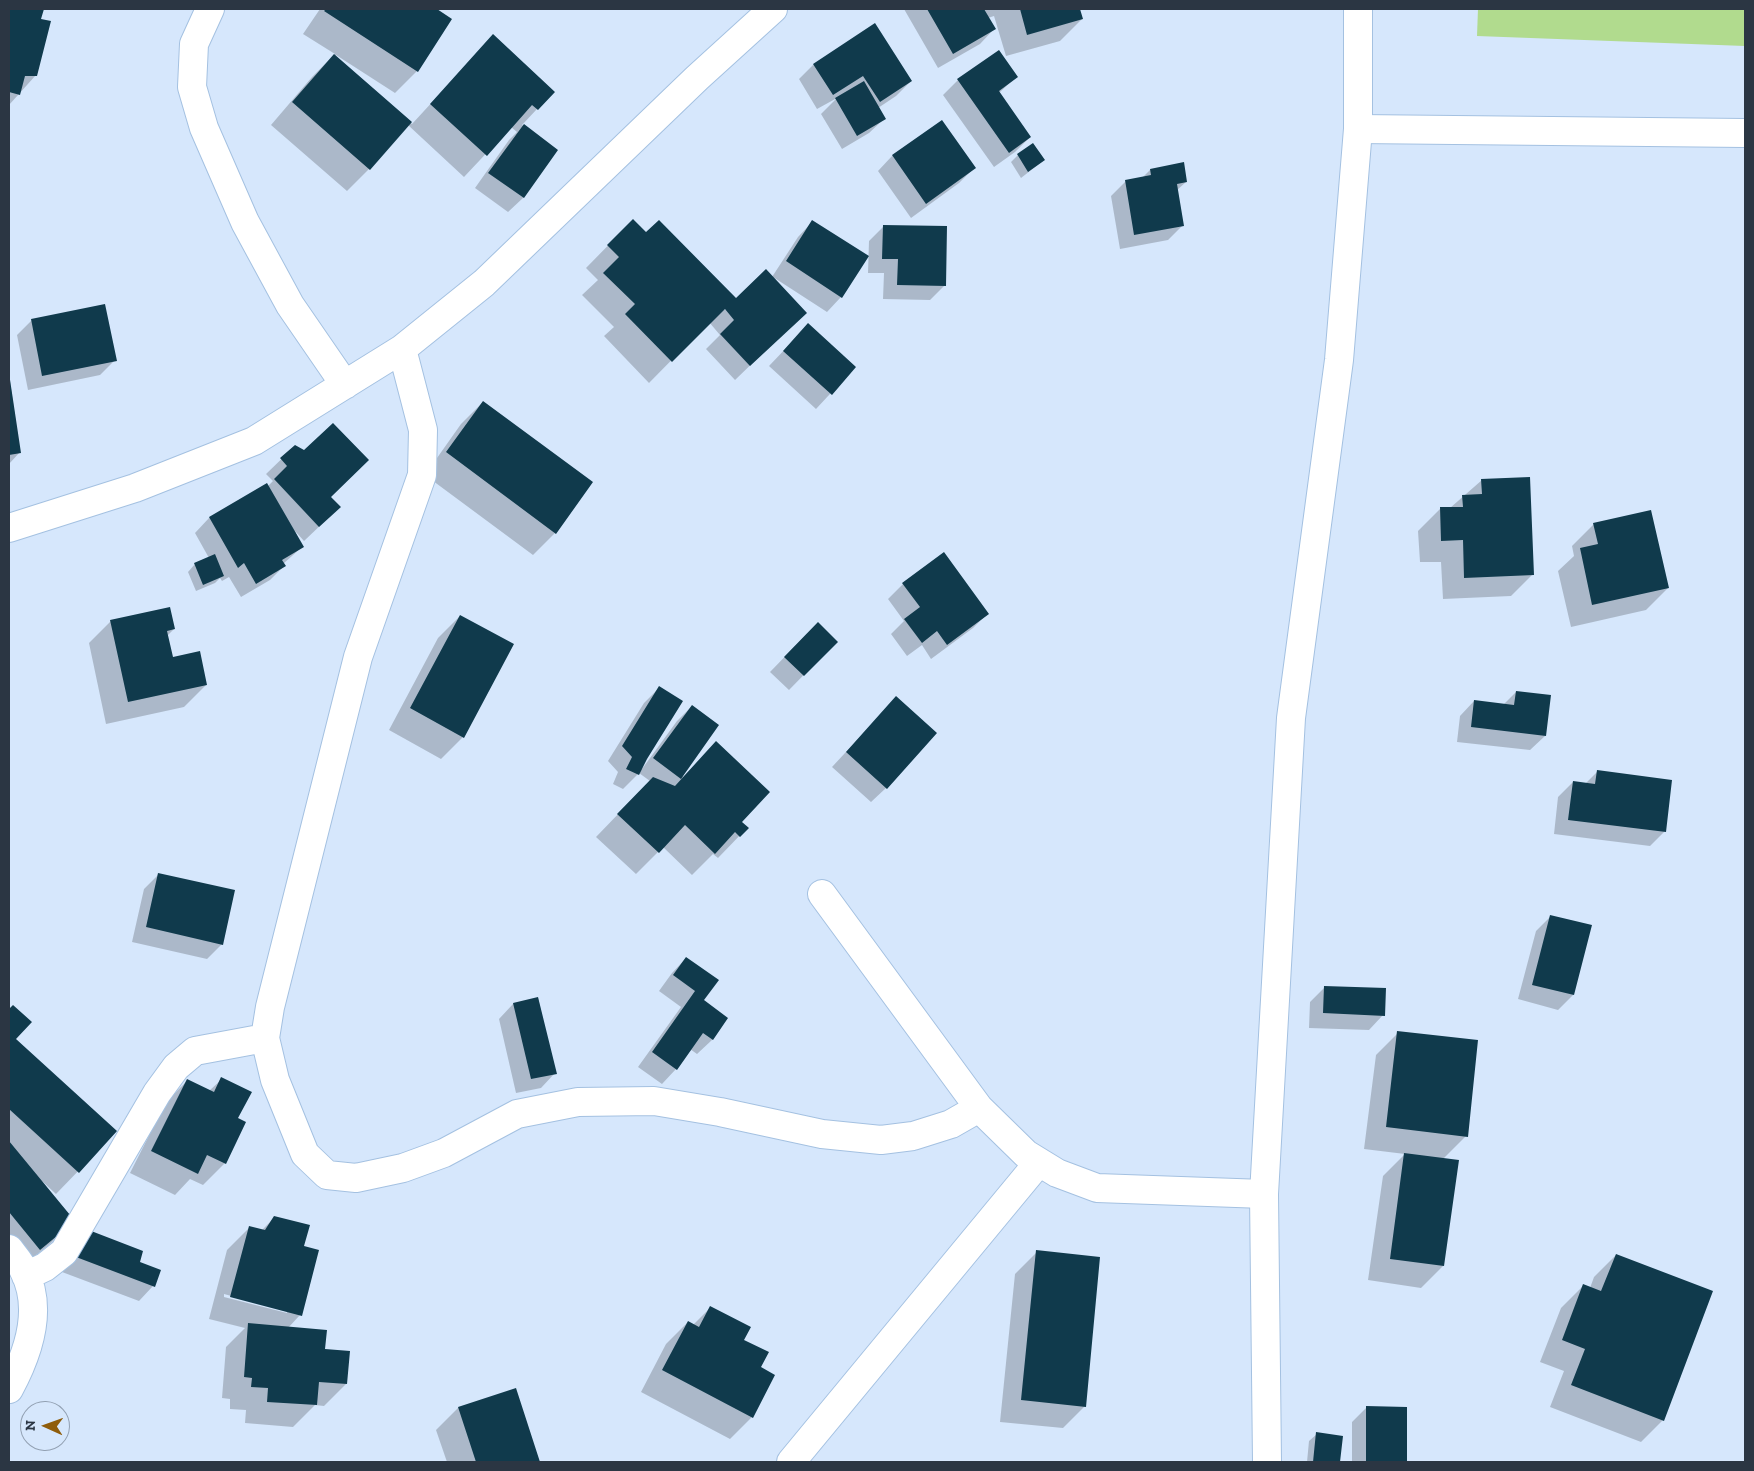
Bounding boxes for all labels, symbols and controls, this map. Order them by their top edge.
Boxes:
north arrow [20,1401,70,1451]
text: N [22,1420,39,1431]

